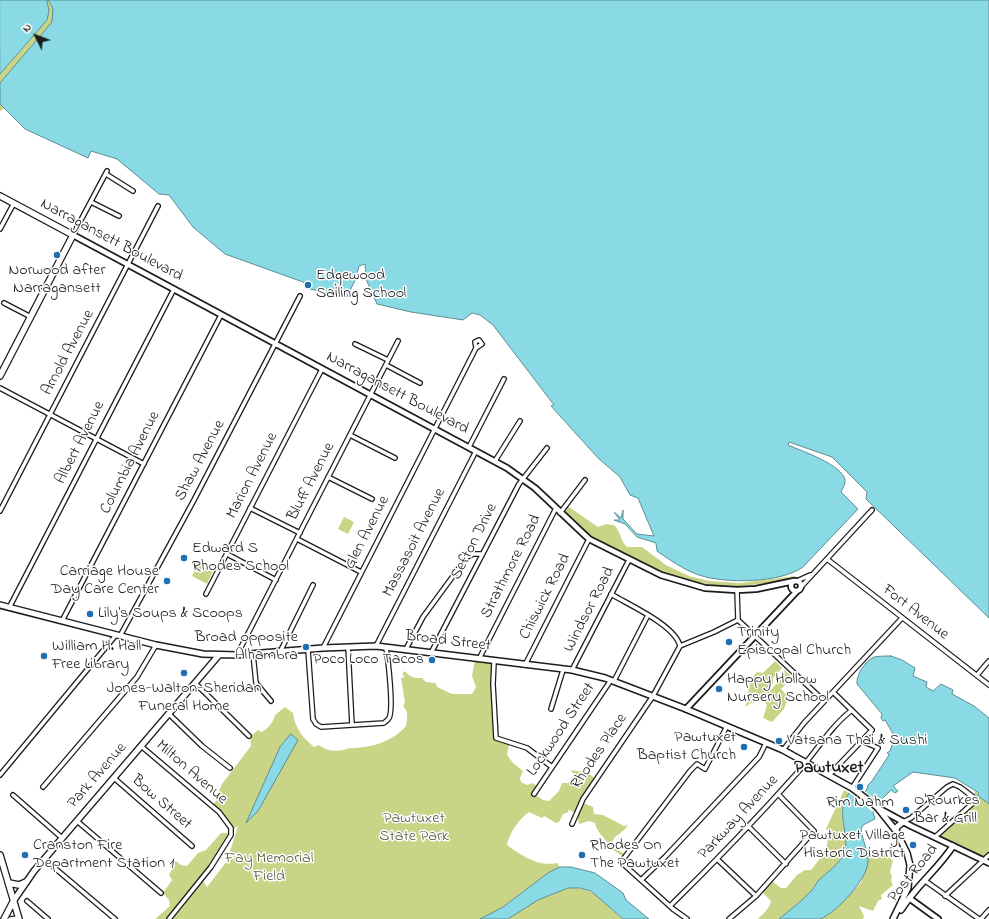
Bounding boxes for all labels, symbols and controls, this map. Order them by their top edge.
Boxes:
north arrow [16,16,56,56]
text: N [19,20,36,36]
street label: Narragansett Boulevard [36,195,186,287]
marker: Norwood after Narragansett [52,250,62,260]
place label: Norwood after Narragansett [9,261,105,299]
place label: Edgewood Sailing School [316,266,406,304]
marker: Edgewood Sailing School [303,280,313,290]
street label: Arnold Avenue [38,307,100,399]
street label: Narragansett Boulevard [322,348,472,440]
street label: Albert Avenue [52,398,110,488]
street label: Columbia Avenue [97,408,165,518]
street label: Shaw Avenue [172,417,230,505]
street label: Marion Avenue [223,430,283,522]
street label: Bluff Avenue [284,440,340,524]
street label: Massasoit Avenue [379,485,451,601]
street label: Glen Avenue [341,493,395,573]
street label: Sefton Drive [448,501,502,583]
street label: Strathmore Road [478,512,546,622]
place label: Edward S Rhodes School [192,539,289,577]
street label: Chiswick Road [516,551,576,643]
marker: Edward S Rhodes School [179,553,189,563]
place label: Carriage House Day Care Center [51,562,159,600]
street label: Windsor Road [560,564,620,656]
marker: Carriage House Day Care Center [162,576,172,586]
street label: Fort Avenue [878,581,952,645]
place label: Lily's Soups & Scoops [98,604,243,624]
marker: Lily's Soups & Scoops [85,609,95,619]
place label: Trinity Episcopal Church [737,623,851,661]
street label: Broad Street [404,627,492,657]
place label: Broad opposite Alhambra [195,628,298,666]
place label: William H. Hall Free Library [52,637,141,675]
marker: Trinity Episcopal Church [724,637,734,647]
marker: Broad opposite Alhambra [301,642,311,652]
place label: Poco Loco Tacos [313,650,424,670]
marker: William H. Hall Free Library [39,651,49,661]
marker: Poco Loco Tacos [427,655,437,665]
marker: Jones-Walton-Sheridan Funeral Home [179,668,189,678]
place label: Happy Hollow Nursery School [727,670,829,708]
place label: Jones-Walton-Sheridan Funeral Home [106,679,262,717]
street label: Lockwood Street [524,680,600,780]
marker: Happy Hollow Nursery School [714,684,724,694]
street label: Rhodes Place [568,711,632,793]
place label: Pawtuxet Baptist Church [637,728,736,766]
place label: Vatsana Thai & Sushi [787,731,927,751]
marker: Vatsana Thai & Sushi [774,736,784,746]
street label: Milton Avenue [151,737,231,809]
street label: Park Avenue [64,739,132,813]
marker: Pawtuxet Baptist Church [739,742,749,752]
district label: Pawtuxet [794,758,864,780]
street label: Bow Street [127,772,195,834]
street label: Parkway Avenue [695,772,783,864]
marker: Rim Nahm [855,782,865,792]
place label: O'Rourkes Bar & Grill [914,791,980,829]
place label: Rim Nahm [826,793,894,813]
marker: O'Rourkes Bar & Grill [901,805,911,815]
park label: Pawtuxet State Park [379,809,449,847]
place label: Pawtuxet Village Historic District [800,826,905,864]
place label: Cranston Fire Department Station 1 [33,836,174,874]
place label: Rhodes On The Pawtuxet [590,836,680,874]
marker: Pawtuxet Village Historic District [908,840,918,850]
street label: Post Road [885,841,943,907]
park label: Fay Memorial Field [225,849,313,887]
marker: Cranston Fire Department Station 1 [20,850,30,860]
marker: Rhodes On The Pawtuxet [577,850,587,860]

